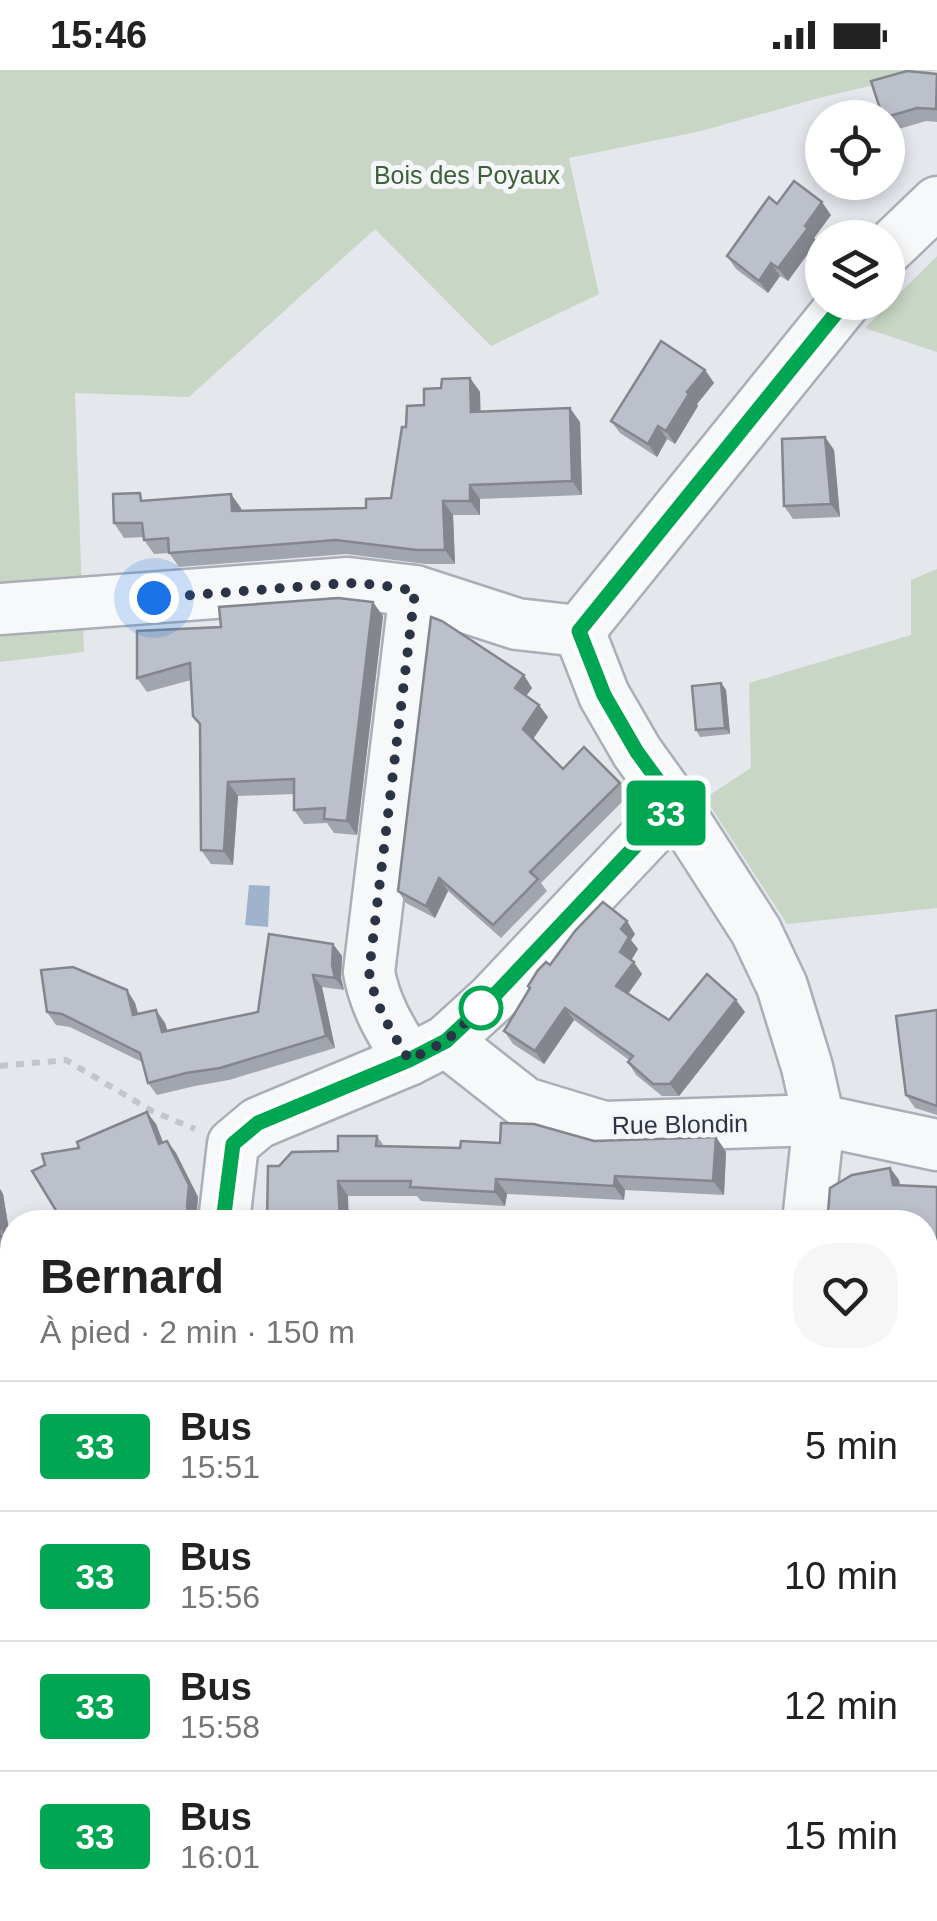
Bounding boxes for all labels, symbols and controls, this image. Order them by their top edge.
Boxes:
text: 15:46 [50,14,147,56]
map controls [805,100,905,320]
button: locate [805,100,905,200]
park label: Bois des Poyaux [374,161,561,189]
button: layers [805,220,905,320]
your location [129,573,179,623]
line badge: 33 [621,780,711,846]
text: 33 [647,794,685,833]
unlabelled marker [460,987,502,1029]
street label: Rue Blondin [612,1109,748,1139]
button: heart [793,1243,898,1348]
text: Bernard [40,1250,224,1303]
text: À pied · 2 min · 150 m [40,1314,355,1350]
text: Bus [180,1406,252,1448]
text: 5 min [805,1425,898,1467]
text: 33 [76,1427,114,1466]
text: 15:51 [180,1449,260,1485]
text: Bus [180,1536,252,1578]
text: 10 min [784,1555,898,1597]
text: 33 [76,1557,114,1596]
text: 15:56 [180,1579,260,1615]
text: Bus [180,1666,252,1708]
text: 12 min [784,1685,898,1727]
text: 33 [76,1687,114,1726]
text: 15:58 [180,1709,260,1745]
text: Bus [180,1796,252,1838]
text: 15 min [784,1815,898,1857]
text: 33 [76,1817,114,1856]
text: 16:01 [180,1839,260,1875]

